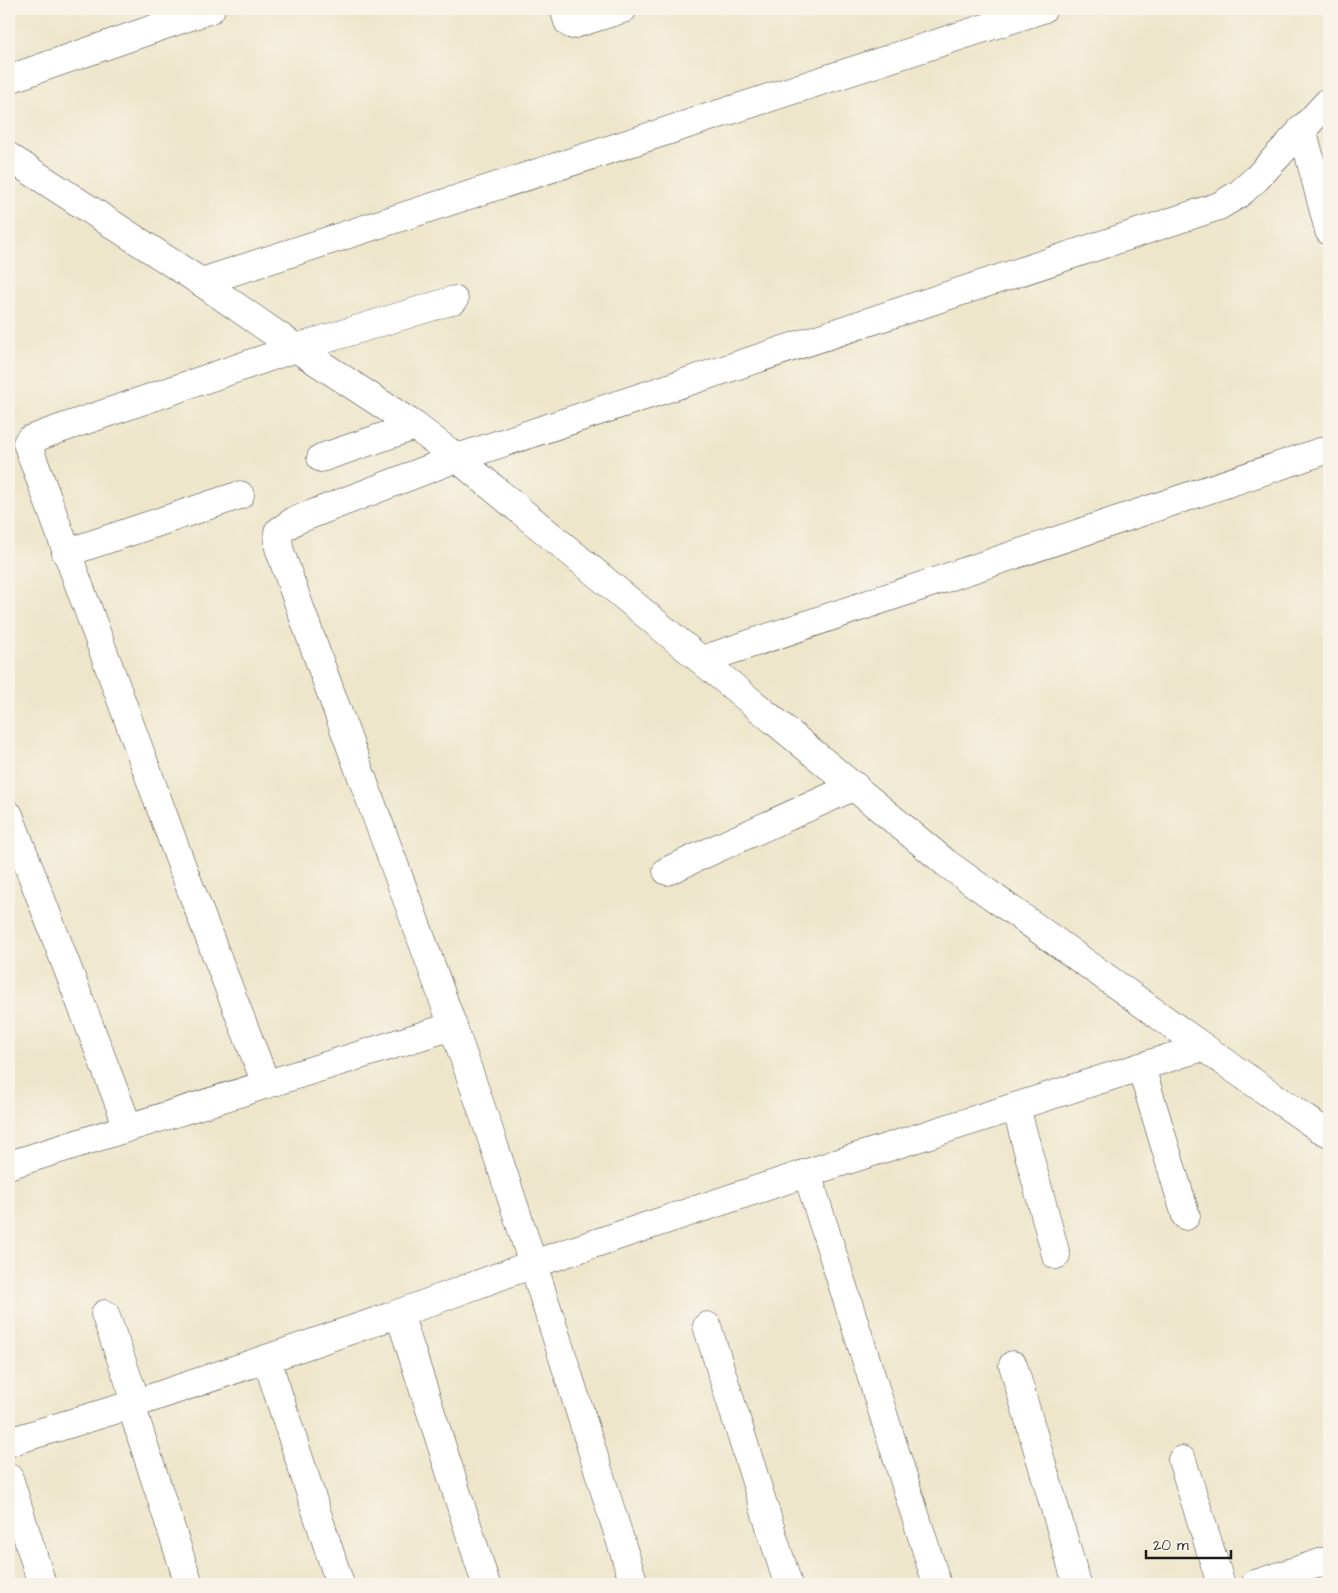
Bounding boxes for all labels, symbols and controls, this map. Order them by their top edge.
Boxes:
scale bar [1146,1528,1230,1560]
text: 20 m [1153,1535,1189,1556]

